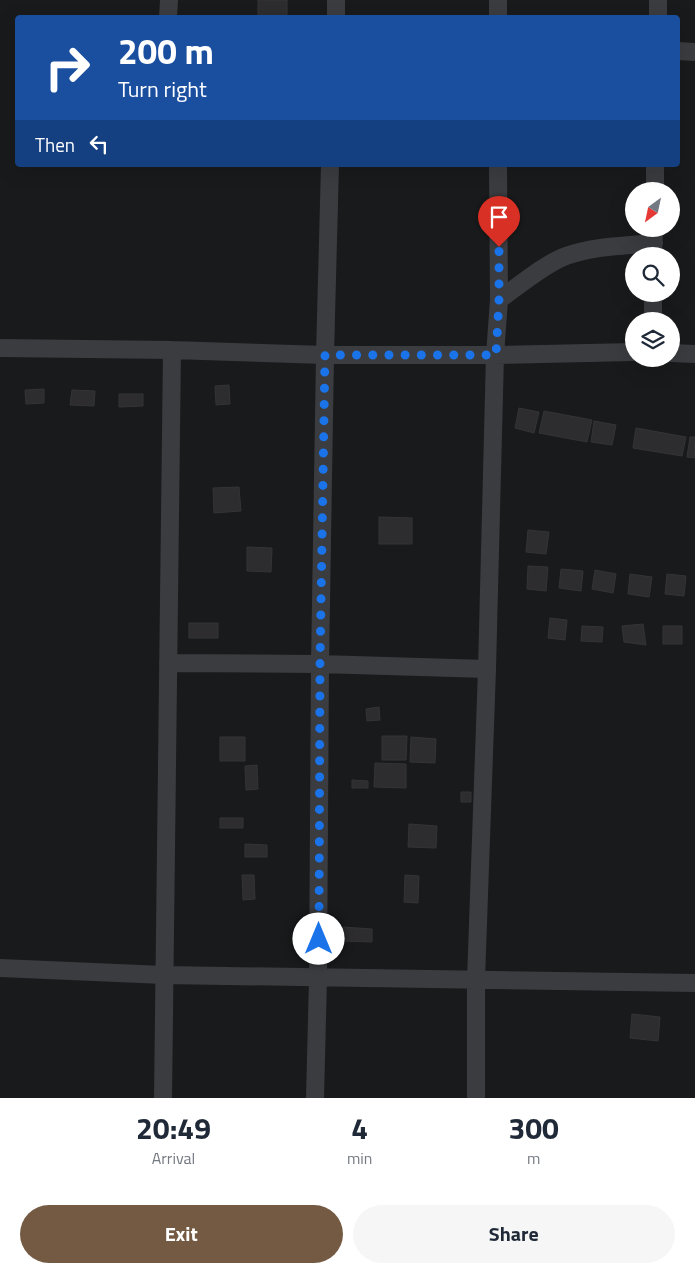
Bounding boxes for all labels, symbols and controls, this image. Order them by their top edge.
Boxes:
text: 200 m [118,24,214,78]
icon: right [35,35,100,100]
text: Turn right [118,72,207,106]
text: Then [35,130,75,159]
icon: left [85,130,113,158]
north arrow [625,182,680,238]
map controls [625,182,680,367]
pin [478,196,520,247]
icon: arrive [485,203,513,231]
button: search [625,247,680,302]
button: layers [625,312,680,367]
position arrow [292,912,344,964]
text: 20:49 [136,1105,211,1151]
text: 4 [351,1105,368,1151]
text: 300 [509,1105,559,1151]
text: Arrival [152,1146,195,1170]
text: min [347,1146,372,1170]
text: m [527,1146,540,1170]
button: Exit [20,1205,343,1263]
button: Share [353,1205,675,1263]

